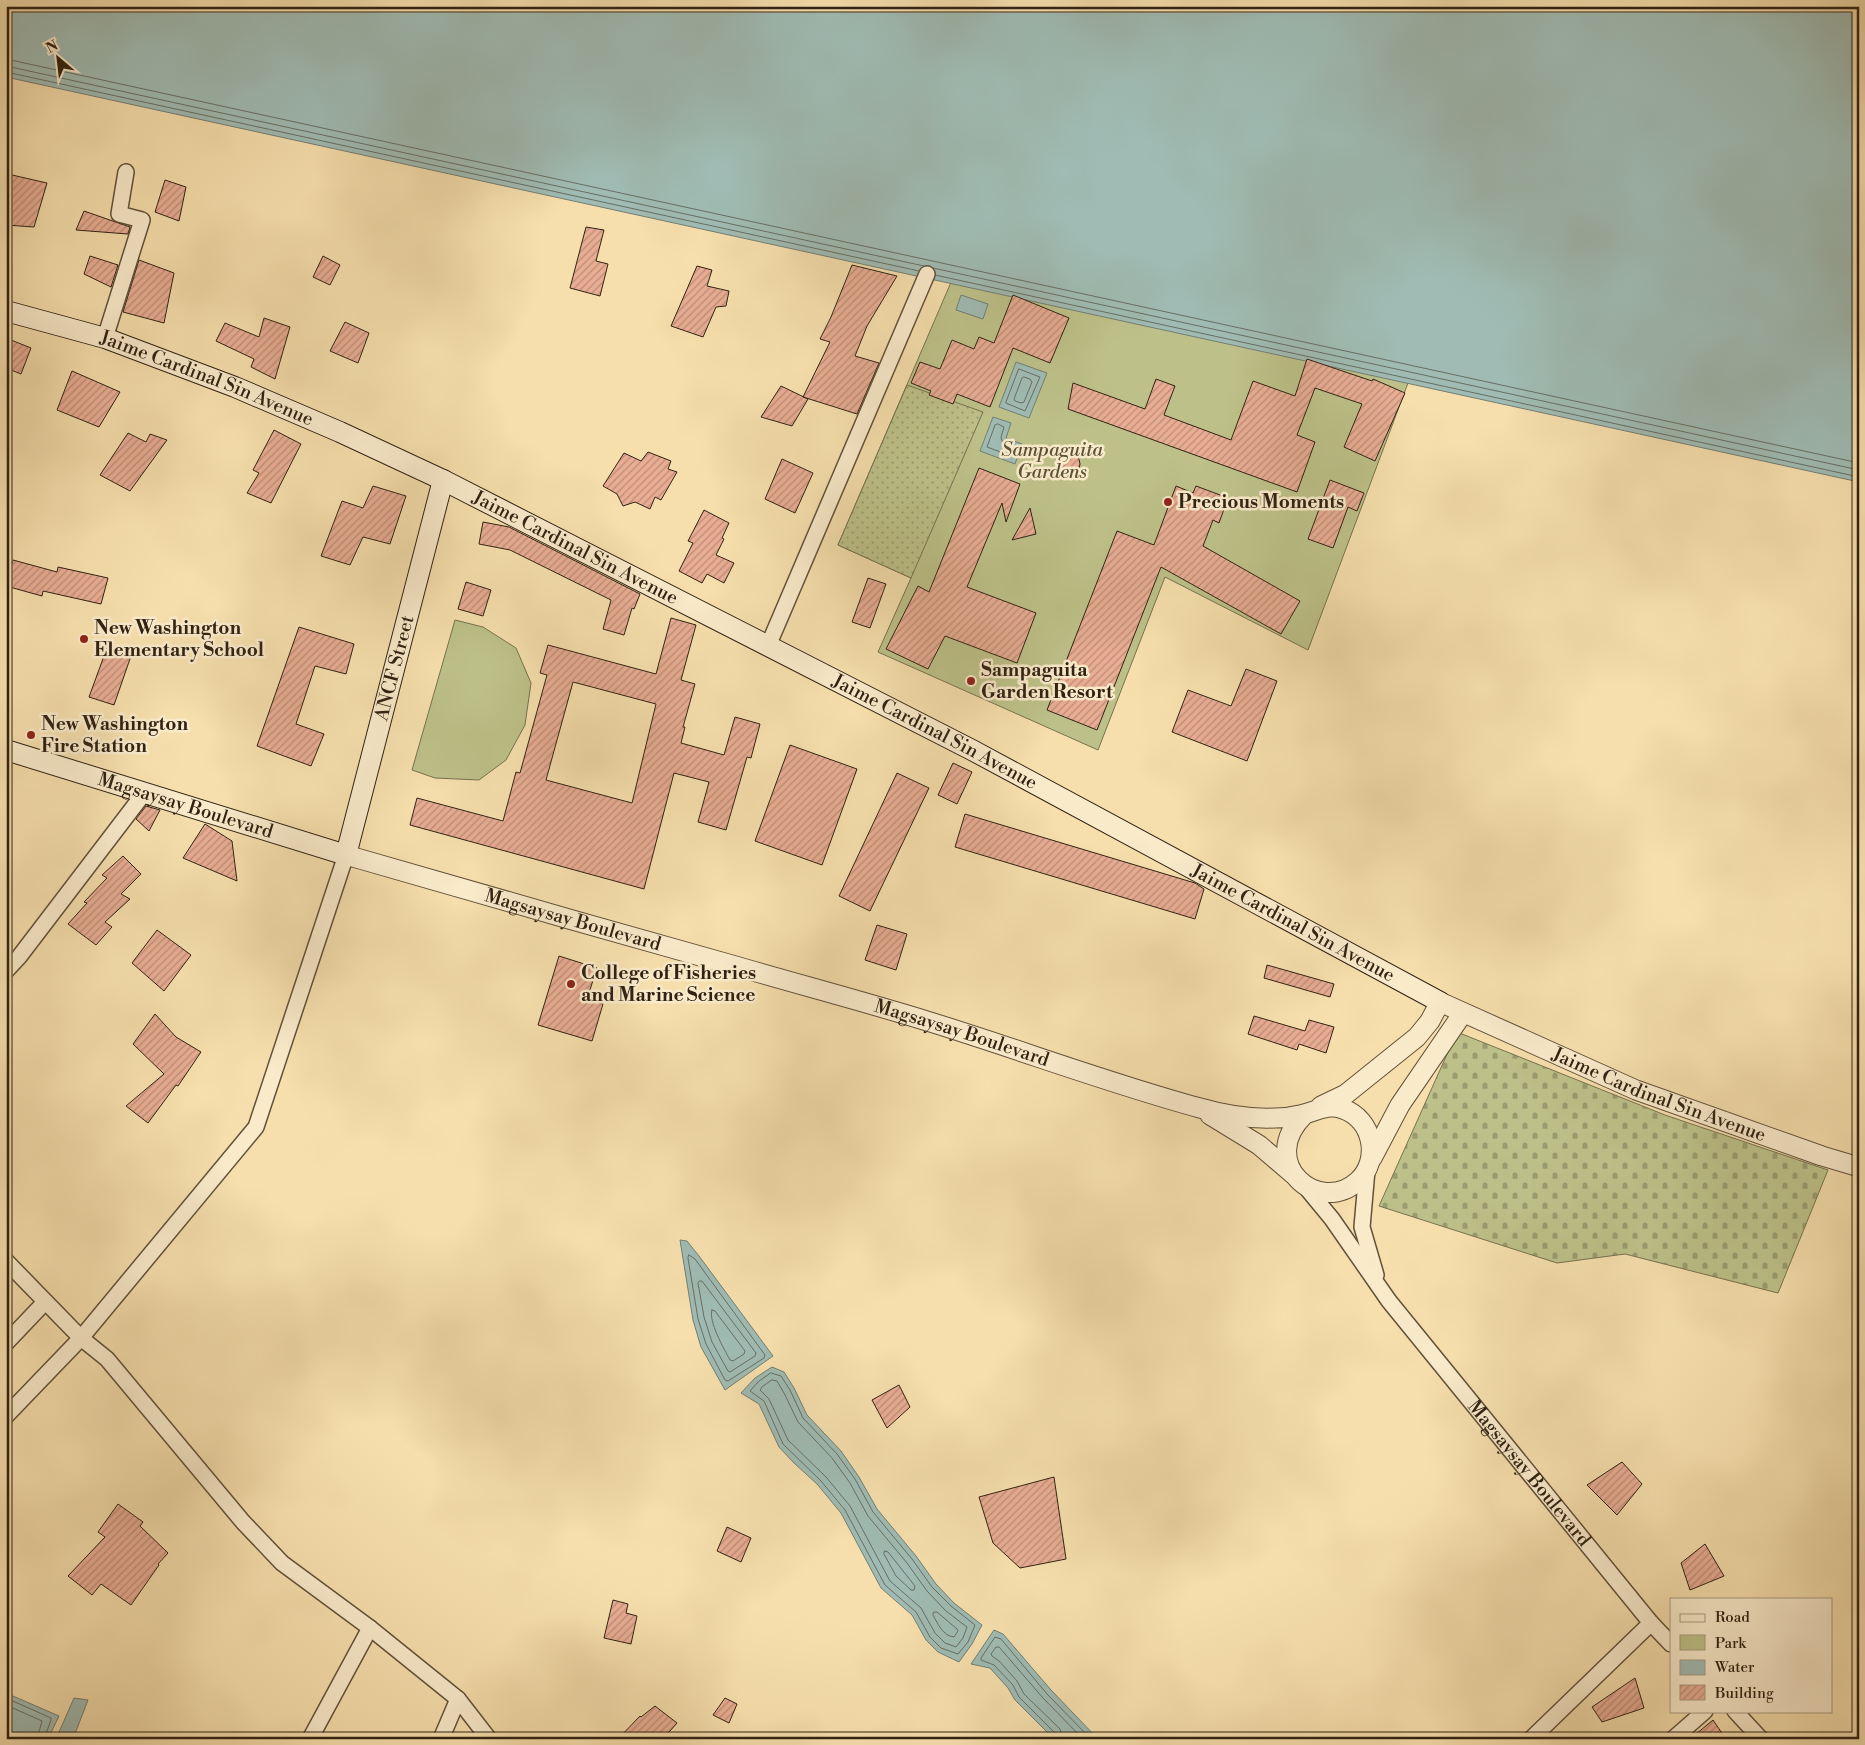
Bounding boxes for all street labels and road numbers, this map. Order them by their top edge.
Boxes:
street label: Jaime Cardinal Sin Avenue [97,325,317,431]
street label: Jaime Cardinal Sin Avenue [468,485,682,610]
street label: ANCF Street [369,612,420,724]
street label: Jaime Cardinal Sin Avenue [827,668,1041,795]
street label: Magsaysay Boulevard [95,767,276,844]
street label: Jaime Cardinal Sin Avenue [1186,858,1399,987]
street label: Magsaysay Boulevard [482,883,664,957]
street label: Magsaysay Boulevard [872,994,1052,1072]
street label: Jaime Cardinal Sin Avenue [1548,1042,1769,1147]
street label: Magsaysay Boulevard [1462,1395,1596,1552]

